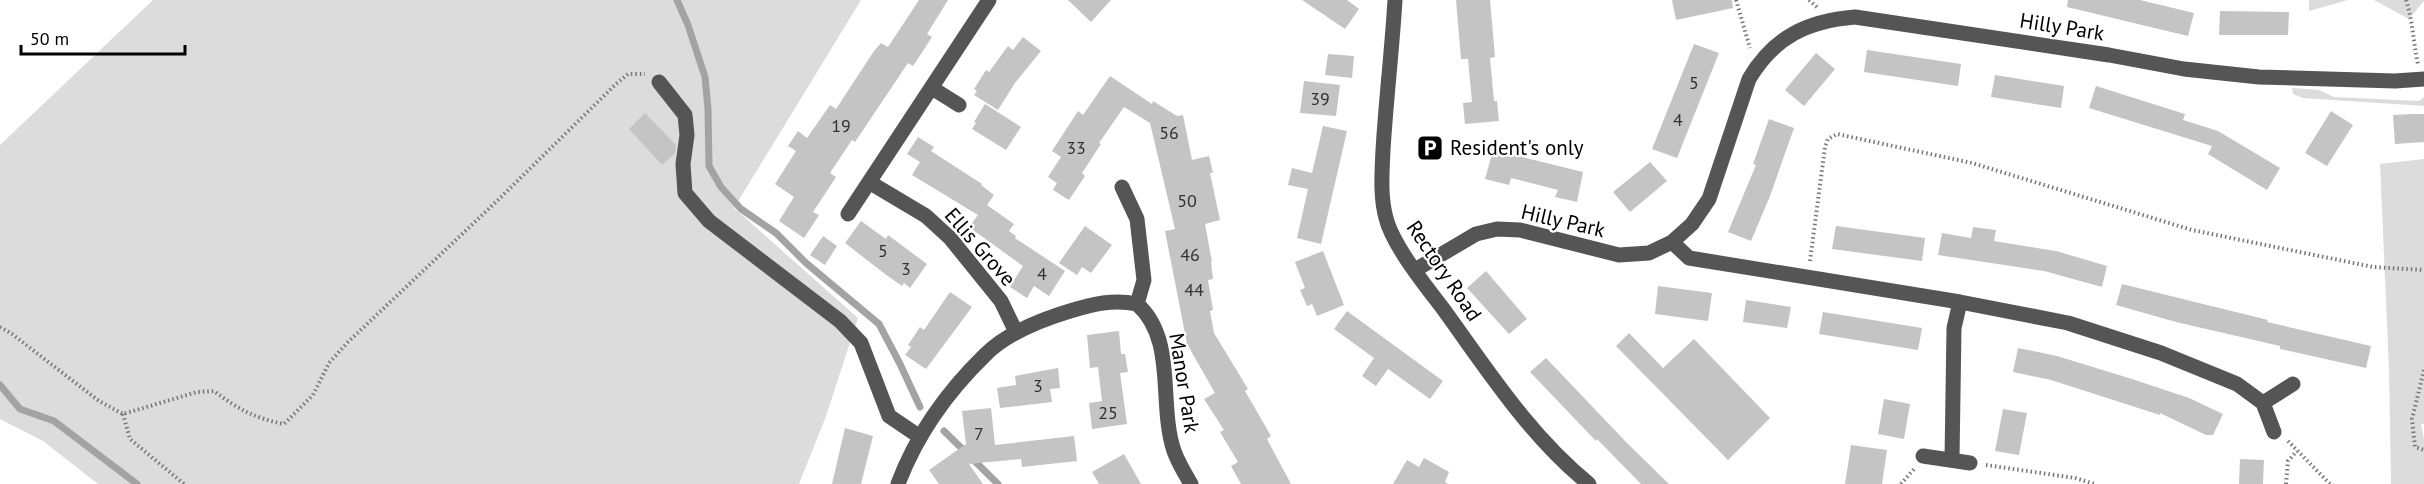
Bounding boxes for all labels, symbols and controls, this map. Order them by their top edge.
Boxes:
street label: Hilly Park [2018,7,2106,47]
scale bar [21,18,184,56]
text: 50 m [30,27,69,50]
house number: 5 [1689,71,1699,94]
house number: 39 [1310,87,1330,110]
house number: 4 [1673,108,1683,131]
house number: 19 [831,114,851,137]
house number: 56 [1159,121,1179,144]
parking icon: Resident's only [1415,133,1445,163]
place label: Resident's only [1450,134,1584,161]
house number: 33 [1066,136,1086,159]
house number: 50 [1177,189,1197,212]
street label: Hilly Park [1519,198,1608,243]
street label: Ellis Grove [939,202,1022,291]
street label: Rectory Road [1401,215,1488,326]
house number: 5 [878,239,888,262]
house number: 46 [1180,243,1200,266]
house number: 3 [901,257,911,280]
house number: 4 [1037,262,1047,285]
house number: 44 [1184,278,1204,301]
street label: Manor Park [1163,331,1206,435]
house number: 3 [1033,374,1043,397]
house number: 25 [1098,401,1118,424]
house number: 7 [974,422,984,445]

